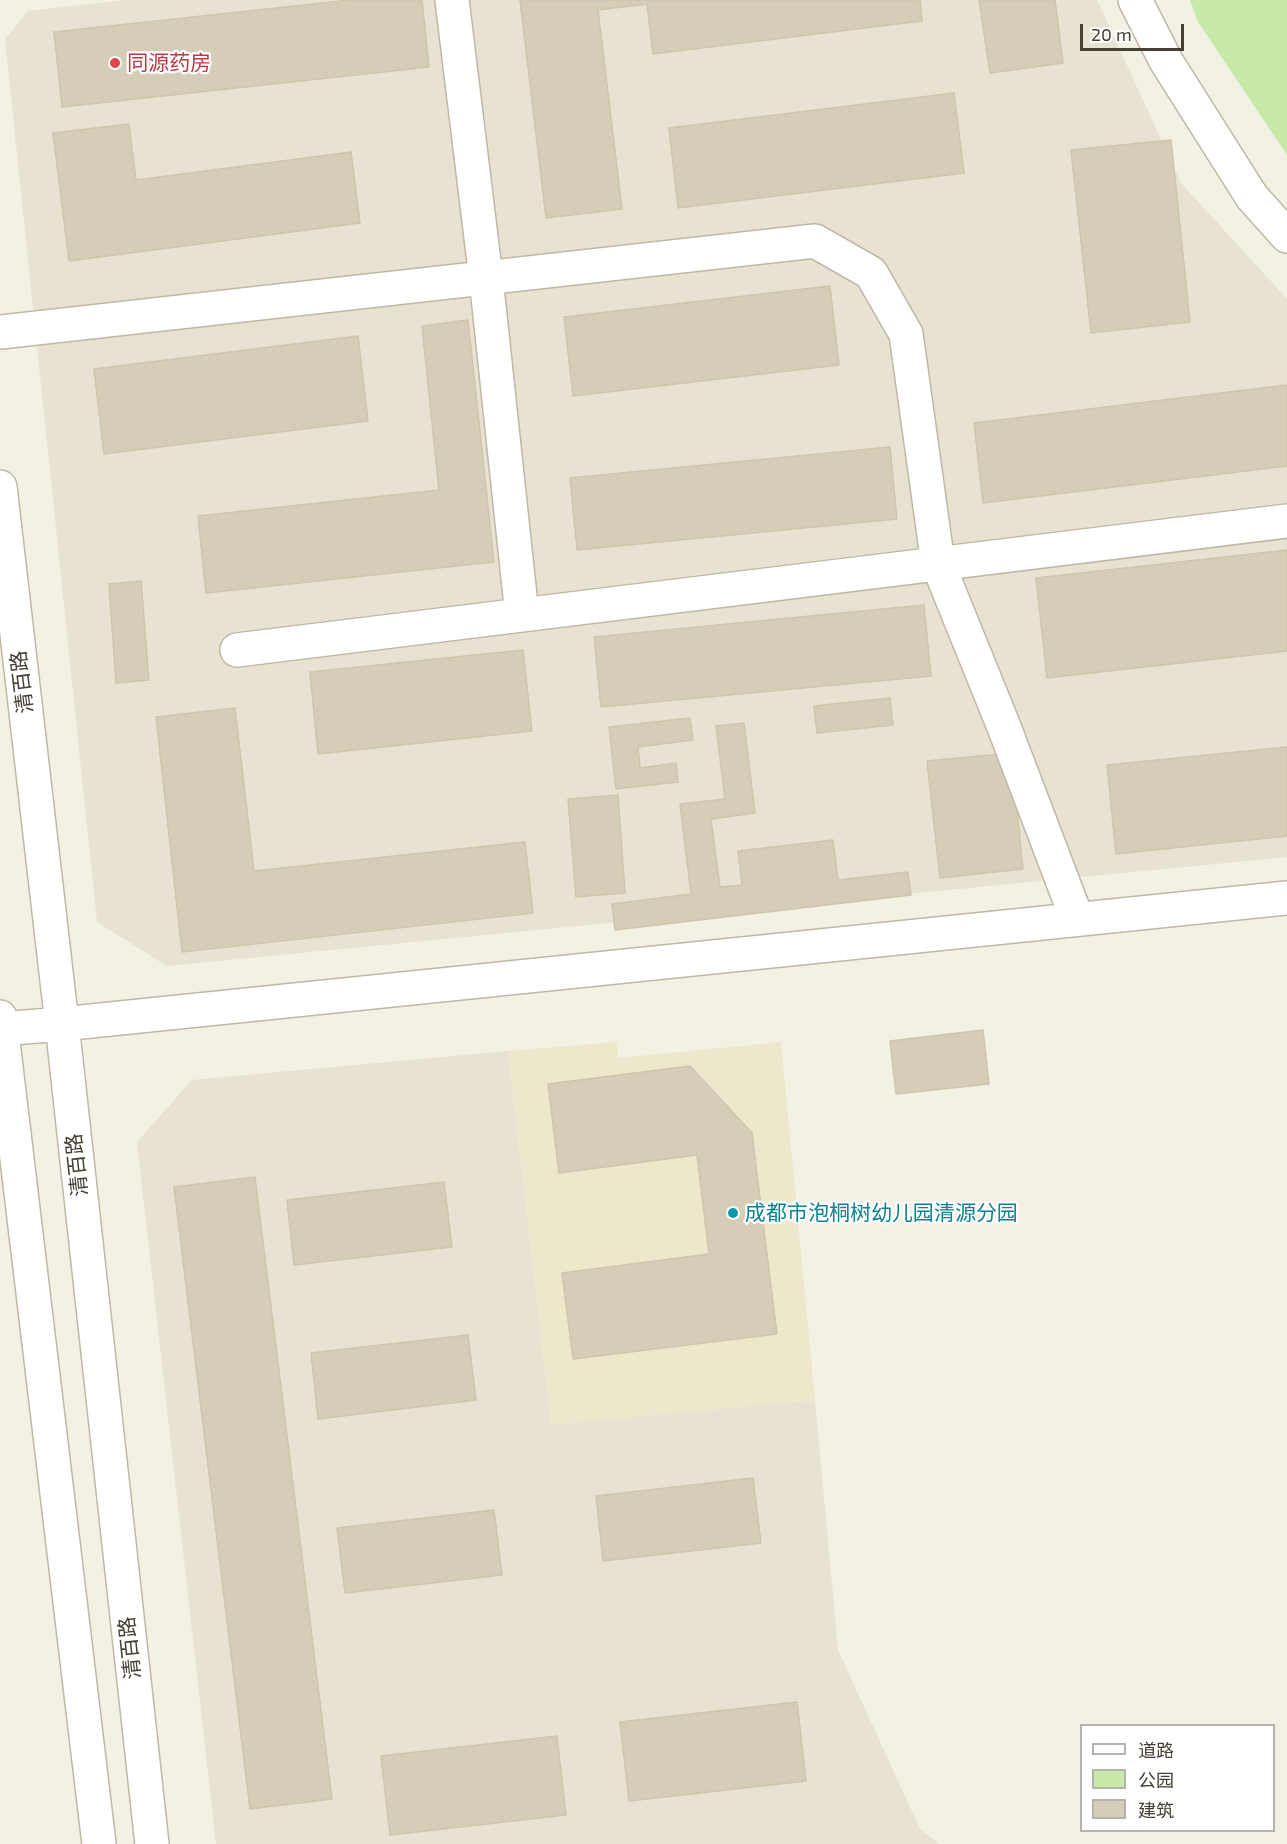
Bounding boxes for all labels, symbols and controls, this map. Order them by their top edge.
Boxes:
scale bar [1083,12,1186,50]
text: 20 m [1091,23,1132,45]
place label: 同源药房 [127,50,211,76]
marker: 同源药房 [108,56,122,70]
street label: 清百路 [6,649,38,715]
street label: 清百路 [61,1132,93,1198]
place label: 成都市泡桐树幼儿园清源分园 [745,1200,1018,1226]
marker: 成都市泡桐树幼儿园清源分园 [726,1206,740,1220]
street label: 清百路 [114,1615,146,1681]
legend [1080,1724,1275,1832]
text: 道路 [1138,1739,1174,1761]
text: 公园 [1138,1769,1174,1791]
text: 建筑 [1138,1799,1174,1821]

